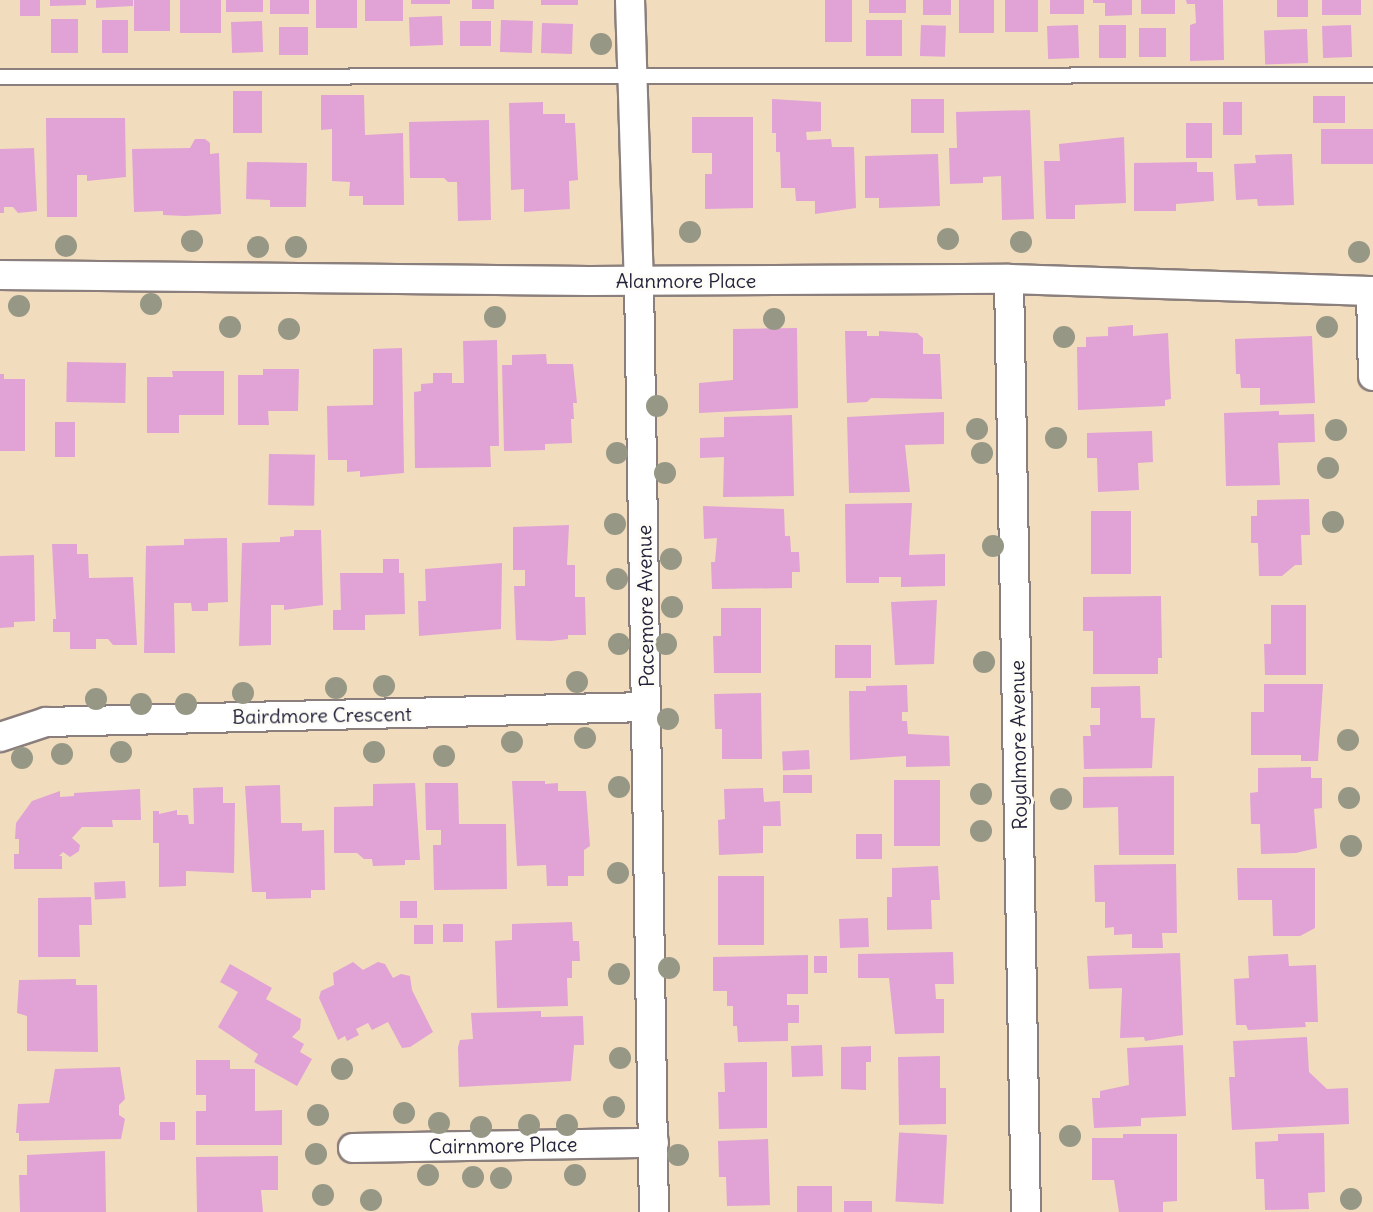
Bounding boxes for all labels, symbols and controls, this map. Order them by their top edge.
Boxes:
street label: Alanmore Place [616,268,756,292]
street label: Pacemore Avenue [632,525,658,687]
street label: Royalmore Avenue [1005,660,1031,830]
street label: Bairdmore Crescent [232,701,412,729]
street label: Cairnmore Place [428,1132,578,1158]

